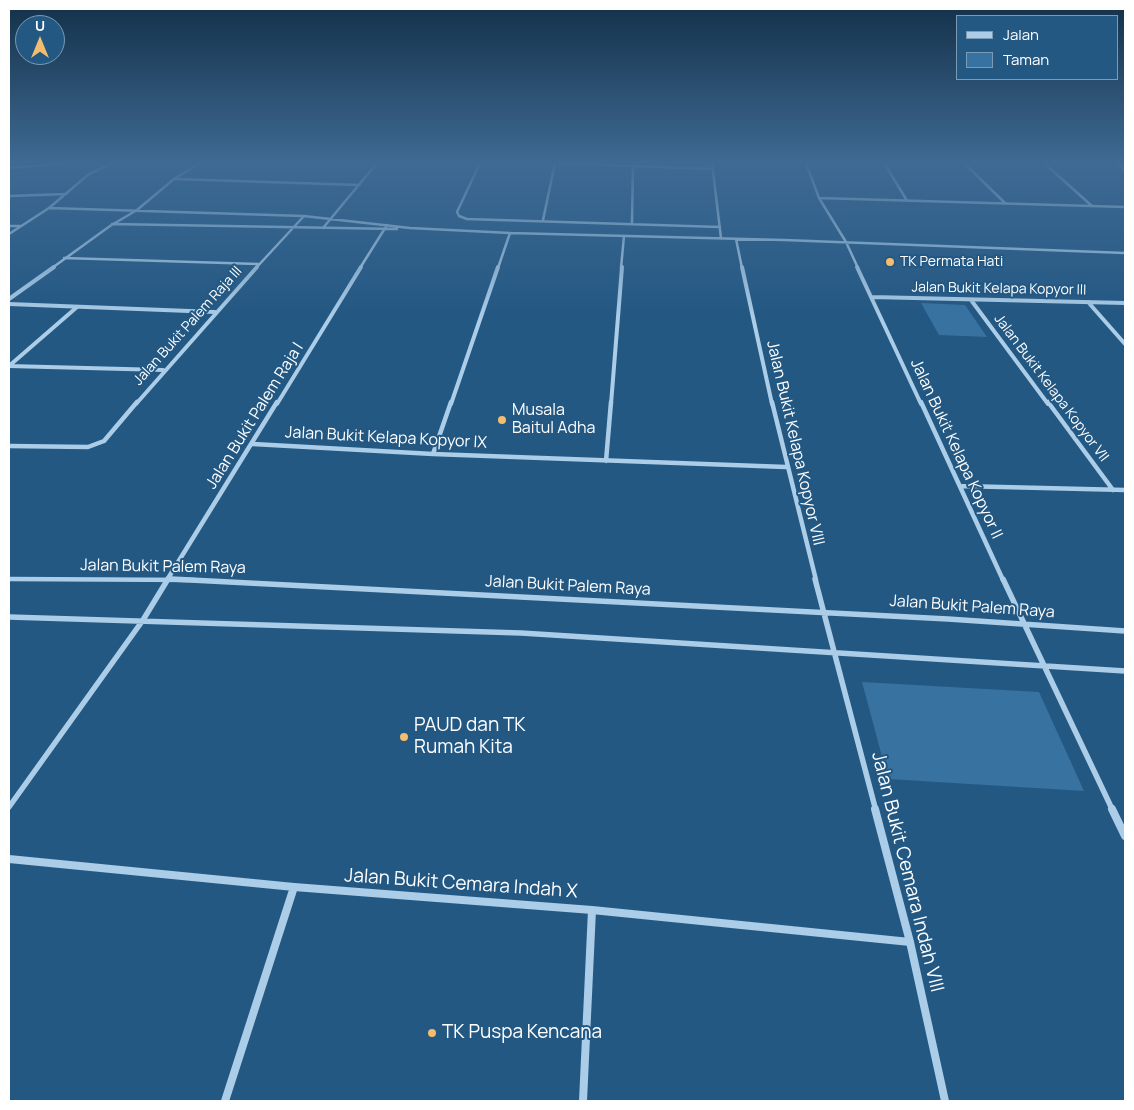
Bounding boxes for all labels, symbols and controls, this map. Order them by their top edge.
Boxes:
north arrow [15,15,65,65]
legend [956,15,1119,80]
text: U [35,16,45,35]
text: Jalan [1003,24,1039,45]
text: Taman [1003,49,1049,70]
place label: TK Permata Hati [900,254,1003,270]
marker: TK Permata Hati [884,256,896,268]
street label: Jalan Bukit Palem Raja III [130,263,246,389]
street label: Jalan Bukit Kelapa Kopyor III [911,279,1087,299]
street label: Jalan Bukit Kelapa Kopyor VII [990,311,1112,465]
street label: Jalan Bukit Palem Raja I [202,339,308,493]
street label: Jalan Bukit Kelapa Kopyor VIII [762,339,828,547]
street label: Jalan Bukit Kelapa Kopyor II [906,356,1006,542]
place label: Musala Baitul Adha [512,401,595,439]
marker: Musala Baitul Adha [496,414,508,426]
street label: Jalan Bukit Kelapa Kopyor IX [285,423,487,453]
street label: Jalan Bukit Palem Raya [80,556,246,578]
street label: Jalan Bukit Palem Raya [485,572,651,600]
street label: Jalan Bukit Palem Raya [889,592,1055,622]
place label: PAUD dan TK Rumah Kita [414,715,526,759]
marker: PAUD dan TK Rumah Kita [398,731,410,743]
street label: Jalan Bukit Cemara Indah VIII [866,749,948,995]
street label: Jalan Bukit Cemara Indah X [344,864,578,904]
place label: TK Puspa Kencana [442,1022,602,1044]
marker: TK Puspa Kencana [426,1027,438,1039]

